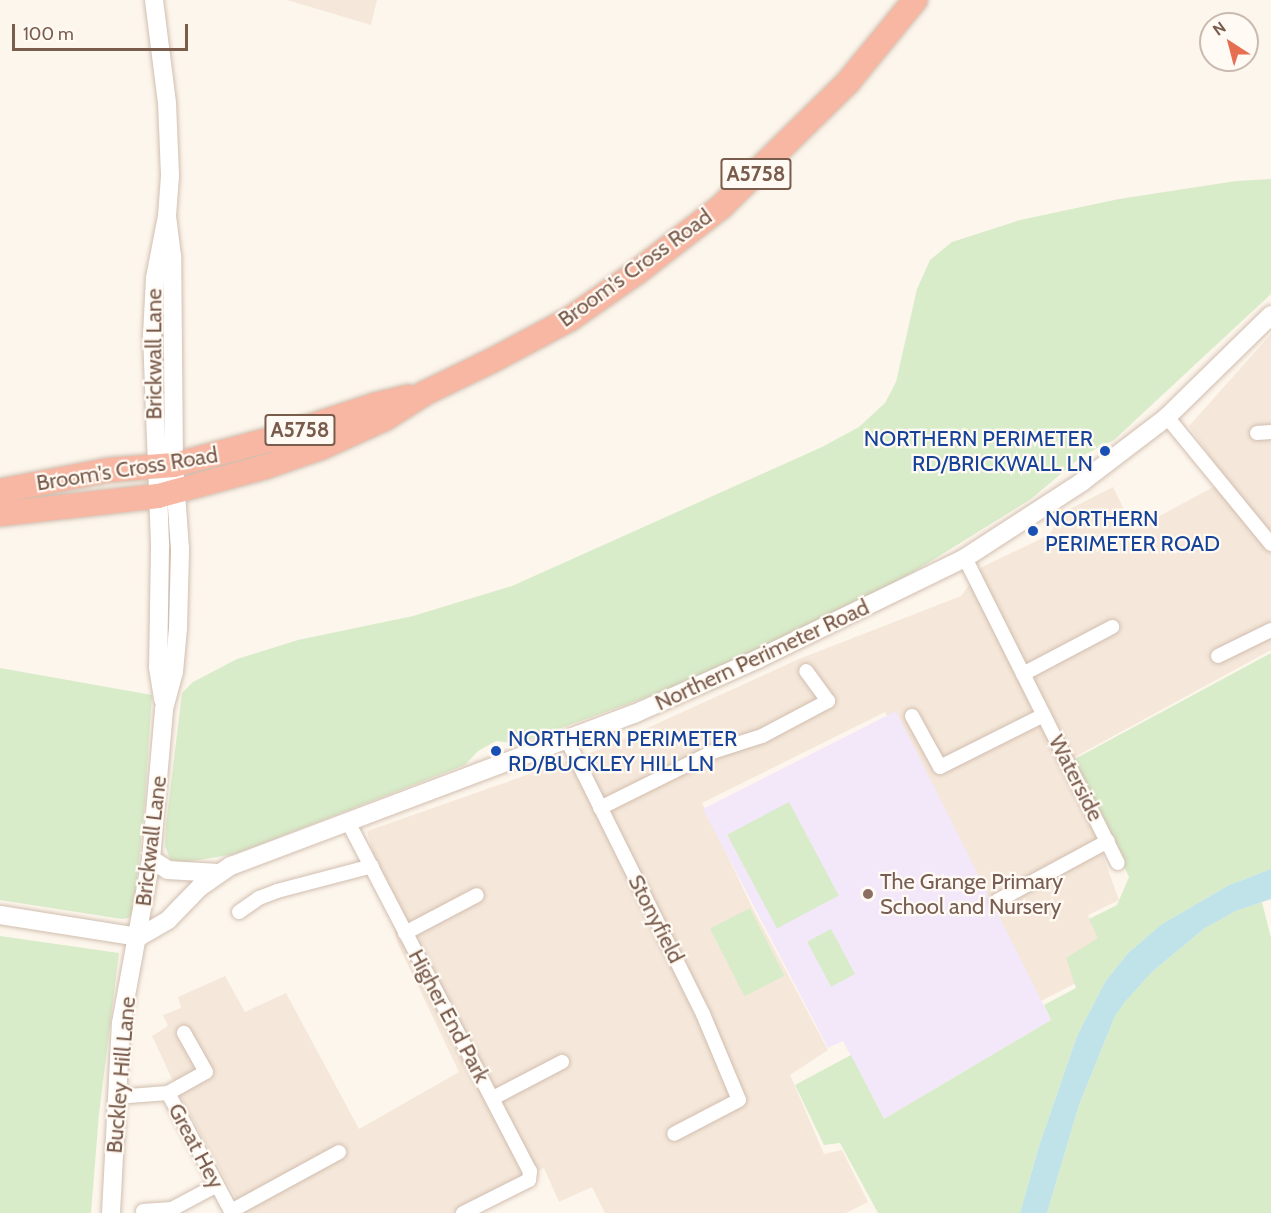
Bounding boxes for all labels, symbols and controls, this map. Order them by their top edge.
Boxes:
scale bar [15,12,190,50]
north arrow [1199,12,1259,72]
text: N [1209,18,1229,40]
text: 100 m [23,23,74,45]
road number: A5758 [720,156,792,192]
street label: Broom's Cross Road [553,203,717,333]
street label: Brickwall Lane [141,288,167,420]
road number: A5758 [264,412,336,448]
place label: NORTHERN PERIMETER RD/BRICKWALL LN [864,425,1093,476]
street label: Broom's Cross Road [34,442,220,496]
marker: NORTHERN PERIMETER RD/BRICKWALL LN [1098,444,1112,458]
place label: NORTHERN PERIMETER ROAD [1045,505,1220,556]
marker: NORTHERN PERIMETER ROAD [1026,524,1040,538]
street label: Northern Perimeter Road [651,594,873,716]
place label: NORTHERN PERIMETER RD/BUCKLEY HILL LN [508,725,737,776]
street label: Waterside [1043,731,1109,825]
marker: NORTHERN PERIMETER RD/BUCKLEY HILL LN [489,744,503,758]
street label: Brickwall Lane [130,774,172,908]
place label: The Grange Primary School and Nursery [880,868,1063,920]
street label: Stonyfield [623,870,689,968]
marker: The Grange Primary School and Nursery [861,887,875,901]
street label: Higher End Park [403,945,495,1087]
street label: Buckley Hill Lane [101,996,141,1154]
street label: Great Hey [163,1099,229,1193]

